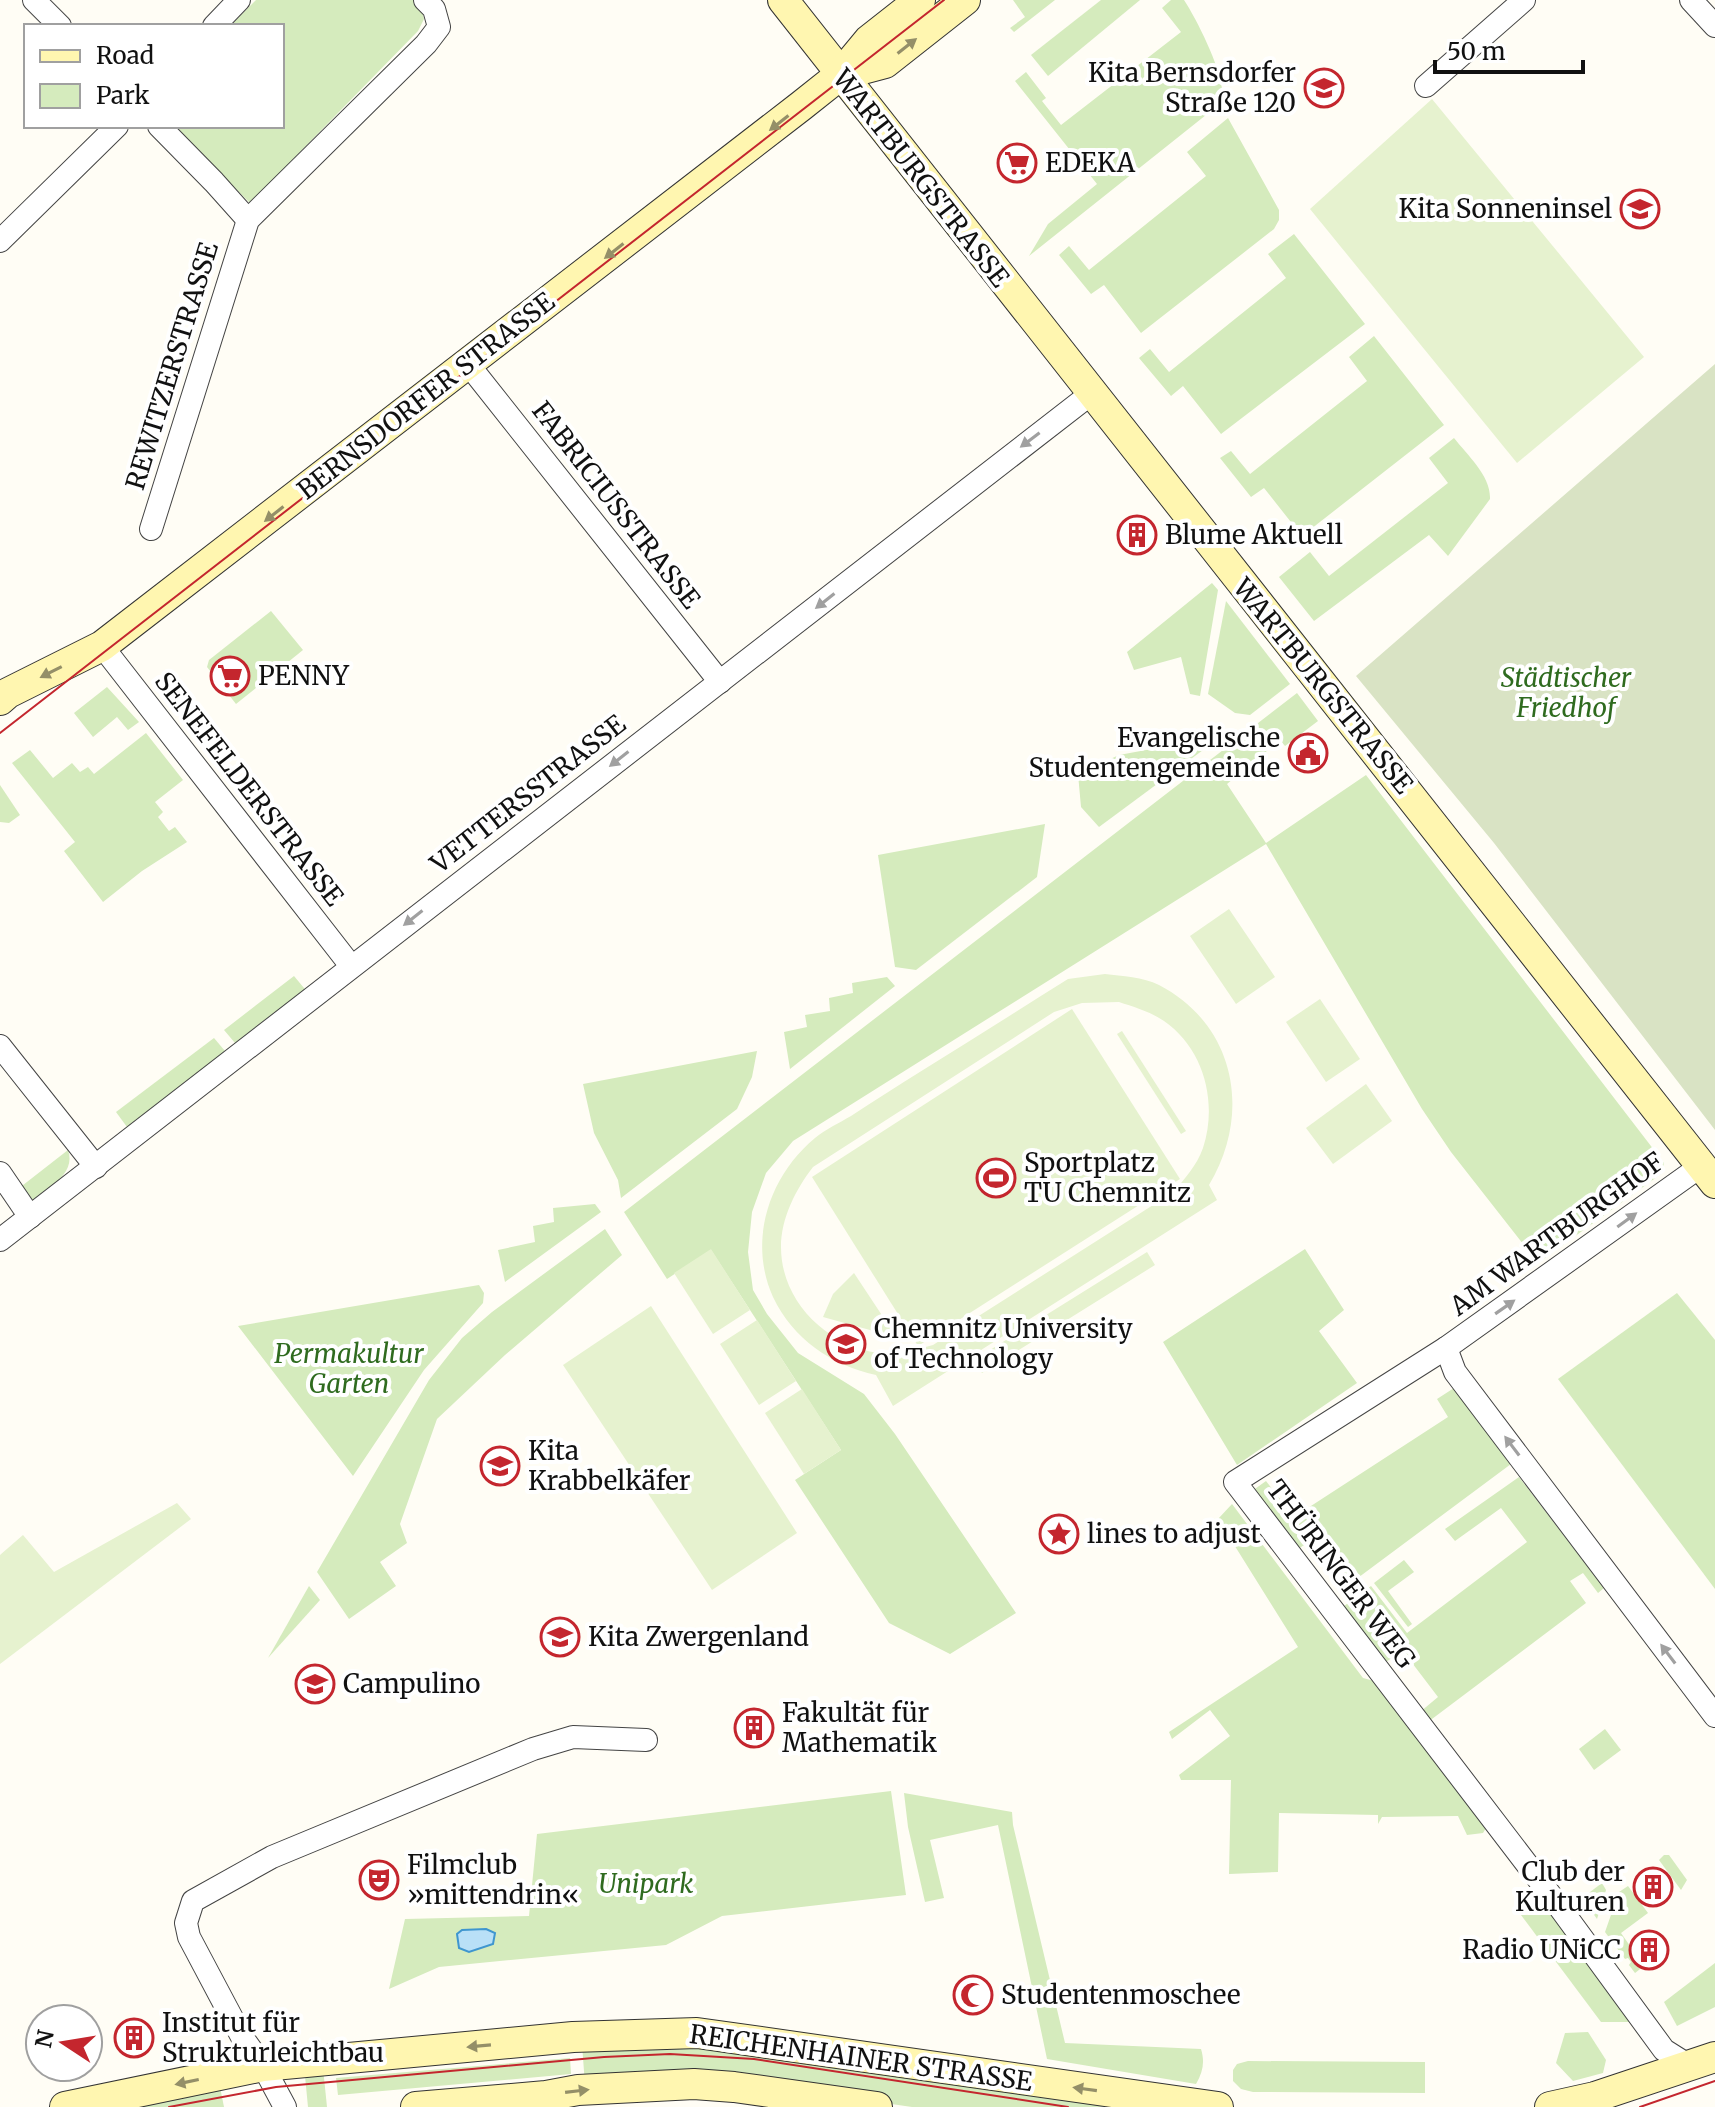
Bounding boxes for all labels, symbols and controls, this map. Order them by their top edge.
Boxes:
legend [24,24,284,128]
scale bar [1435,24,1583,74]
text: 50 m [1447,36,1506,67]
one-way arrow [897,38,917,54]
text: Road [96,40,154,71]
place label: Kita Bernsdorfer Straße 120 [1088,56,1296,119]
street label: WARTBURGSTRASSE [825,61,1017,294]
school or university icon: Kita Bernsdorfer Straße 120 [1303,67,1345,109]
text: Park [96,80,150,111]
one-way arrow [769,114,789,131]
supermarket icon: EDEKA [996,142,1038,184]
place label: EDEKA [1045,146,1136,179]
school or university icon: Kita Sonneninsel [1619,188,1661,230]
place label: Kita Sonneninsel [1399,192,1612,225]
street label: REWITZERSTRASSE [118,238,225,494]
one-way arrow [604,242,624,258]
street label: BERNSDORFER STRASSE [291,285,561,506]
street label: FABRICIUSSTRASSE [525,394,708,615]
one-way arrow [1020,432,1040,448]
one-way arrow [264,506,284,522]
building icon: Blume Aktuell [1116,514,1158,556]
place label: Blume Aktuell [1165,518,1343,551]
street label: WARTBURGSTRASSE [1226,571,1421,800]
one-way arrow [815,592,835,608]
supermarket icon: PENNY [209,655,251,697]
place label: PENNY [258,659,350,692]
park label: Städtischer Friedhof [1501,661,1632,724]
one-way arrow [39,665,62,679]
street label: SENEFELDERSTRASSE [148,665,351,913]
street label: VETTERSSTRASSE [423,707,632,881]
place label: Evangelische Studentengemeinde [1029,721,1280,784]
public building icon: Evangelische Studentengemeinde [1287,732,1329,774]
one-way arrow [609,750,629,767]
one-way arrow [403,910,423,926]
street label: AM WARTBURGHOF [1442,1145,1670,1323]
place label: Sportplatz TU Chemnitz [1024,1146,1191,1209]
sports icon: Sportplatz TU Chemnitz [975,1157,1017,1199]
one-way arrow [1617,1212,1637,1228]
one-way arrow [1495,1300,1516,1315]
place label: Chemnitz University of Technology [874,1312,1133,1375]
school or university icon: Chemnitz University of Technology [825,1323,867,1365]
park label: Permakultur Garten [274,1337,424,1400]
place label: Kita Krabbelkäfer [528,1434,691,1497]
one-way arrow [1504,1436,1520,1456]
school or university icon: Kita Krabbelkäfer [479,1445,521,1487]
street label: THÜRINGER WEG [1260,1473,1423,1675]
place icon: lines to adjust [1038,1513,1080,1555]
place label: lines to adjust [1087,1517,1261,1550]
school or university icon: Kita Zwergenland [539,1616,581,1658]
place label: Kita Zwergenland [588,1620,809,1653]
one-way arrow [1661,1644,1677,1664]
school or university icon: Campulino [294,1663,336,1705]
place label: Campulino [343,1667,481,1700]
place label: Fakultät für Mathematik [782,1696,937,1759]
building icon: Fakultät für Mathematik [733,1707,775,1749]
place label: Filmclub »mittendrin« [407,1848,579,1911]
place label: Club der Kulturen [1515,1855,1625,1918]
theatre icon: Filmclub »mittendrin« [358,1859,400,1901]
building icon: Club der Kulturen [1632,1866,1674,1908]
park label: Unipark [599,1867,693,1900]
building icon: Radio UNiCC [1628,1929,1670,1971]
place label: Radio UNiCC [1462,1933,1621,1966]
mosque icon: Studentenmoschee [952,1974,994,2016]
place label: Studentenmoschee [1001,1978,1240,2011]
north arrow [24,2003,104,2083]
place label: Institut für Strukturleichtbau [162,2006,384,2069]
building icon: Institut für Strukturleichtbau [113,2017,155,2059]
street label: REICHENHAINER STRASSE [688,2017,1035,2098]
text: N [29,2027,60,2050]
one-way arrow [466,2040,491,2053]
one-way arrow [174,2076,199,2088]
one-way arrow [1072,2082,1097,2095]
one-way arrow [565,2085,590,2098]

